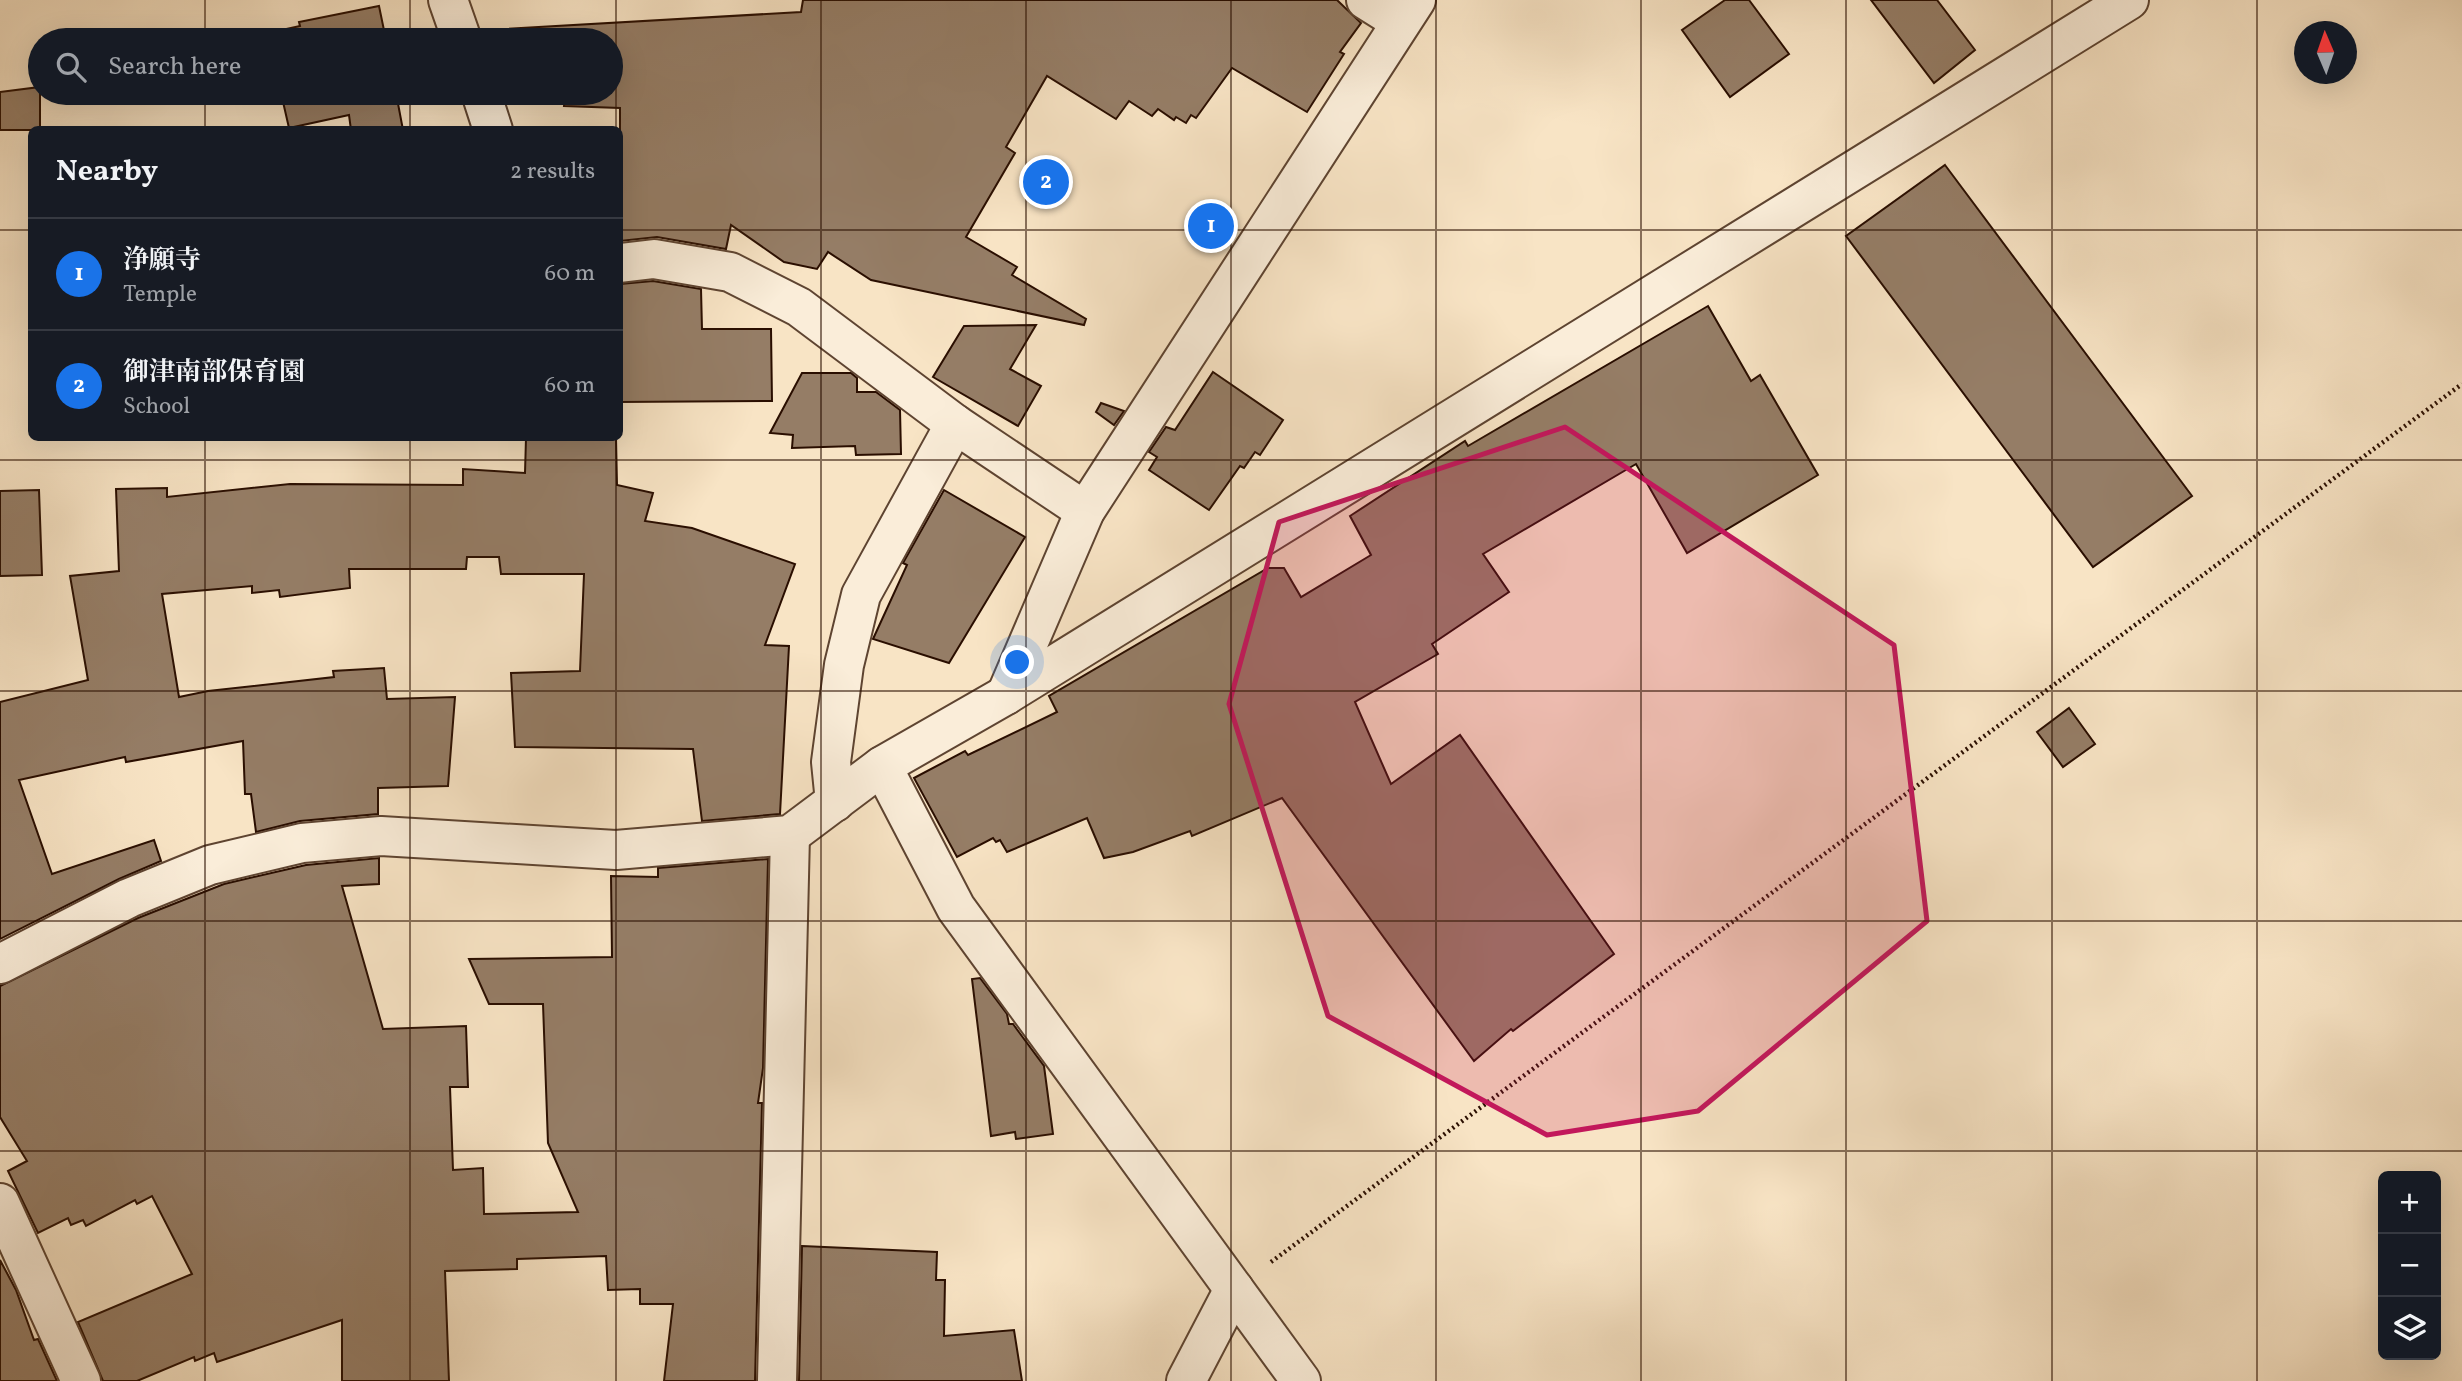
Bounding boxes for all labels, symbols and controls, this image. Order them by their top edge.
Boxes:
north arrow [2294,21,2357,84]
search box [28,28,623,105]
icon: search [52,48,90,86]
text: Search here [108,49,241,85]
text: Nearby [56,151,158,193]
text: 2 results [510,156,595,188]
pin: 2 [1023,156,1069,208]
pin: 1 [1188,200,1234,252]
text: 浄願寺 [123,243,201,279]
text: 1 [74,258,84,290]
text: 60 m [545,258,595,290]
text: Temple [123,279,197,311]
text: 御津南部保育園 [123,355,305,391]
text: 2 [73,370,85,402]
text: 60 m [545,370,595,402]
text: School [123,391,190,423]
your location [1000,645,1034,679]
map controls [2378,1171,2441,1360]
button: + [2378,1171,2441,1234]
button: − [2378,1234,2441,1297]
button: layers [2378,1297,2441,1360]

